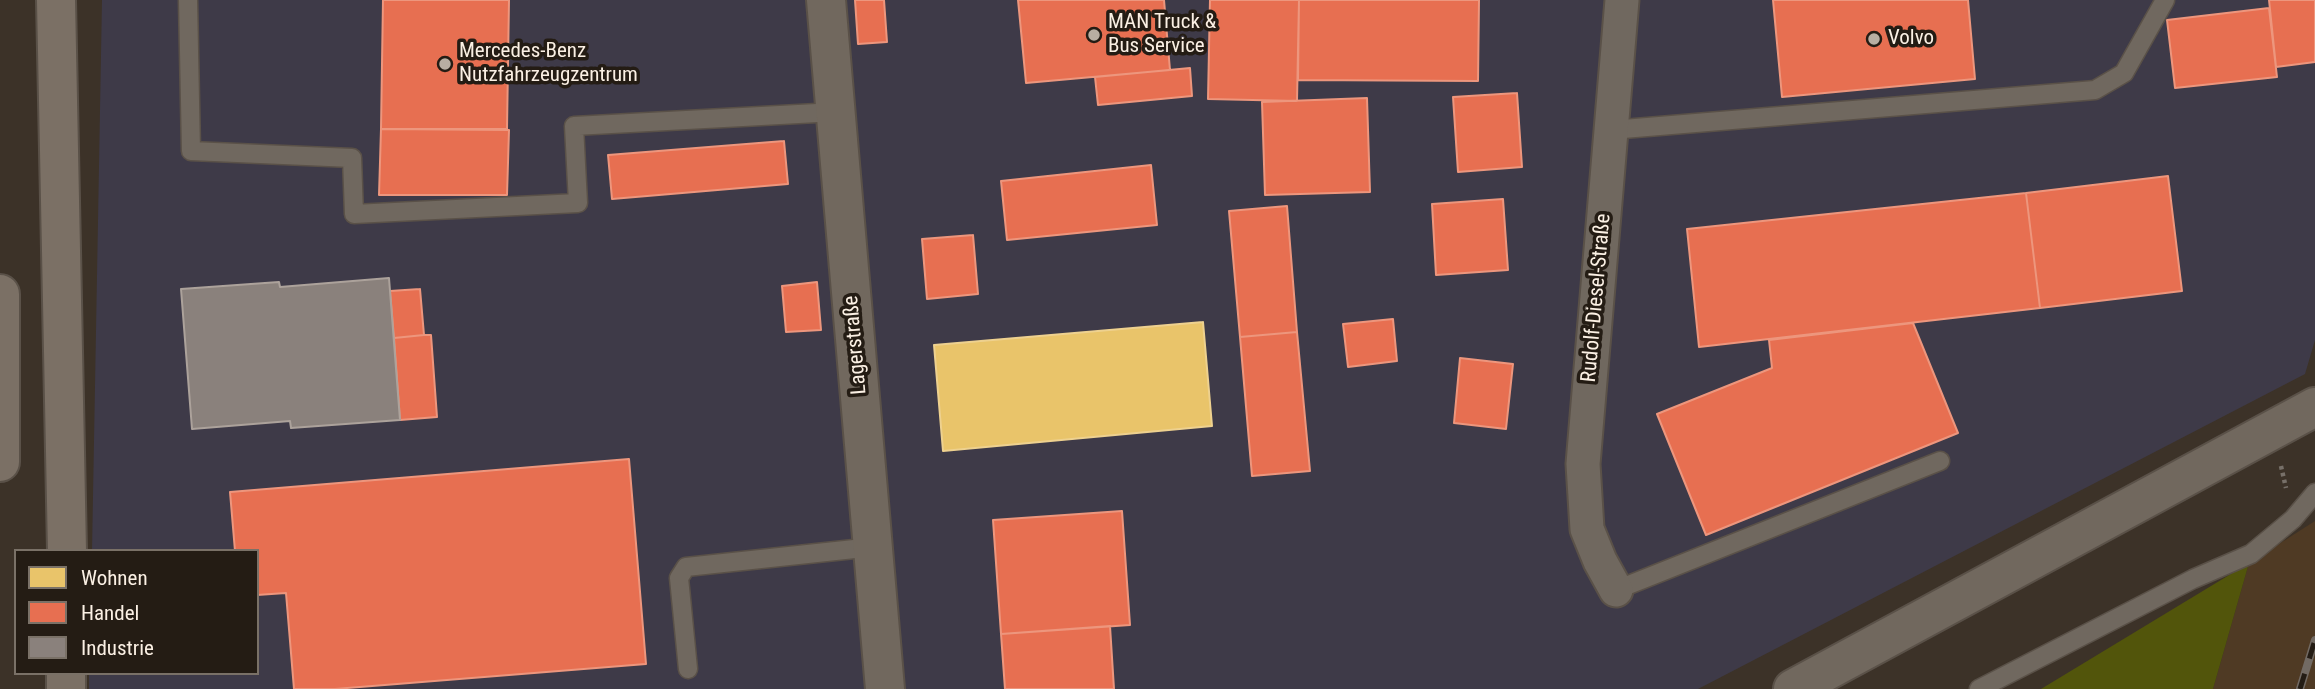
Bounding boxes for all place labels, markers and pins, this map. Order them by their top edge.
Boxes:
place label: MAN Truck & Bus Service [1108,10,1216,60]
place label: Volvo [1888,26,1934,52]
marker: MAN Truck & Bus Service [1086,27,1102,43]
marker: Volvo [1866,31,1882,47]
place label: Mercedes-Benz Nutzfahrzeugzentrum [459,39,638,89]
marker: Mercedes-Benz Nutzfahrzeugzentrum [437,56,453,72]

